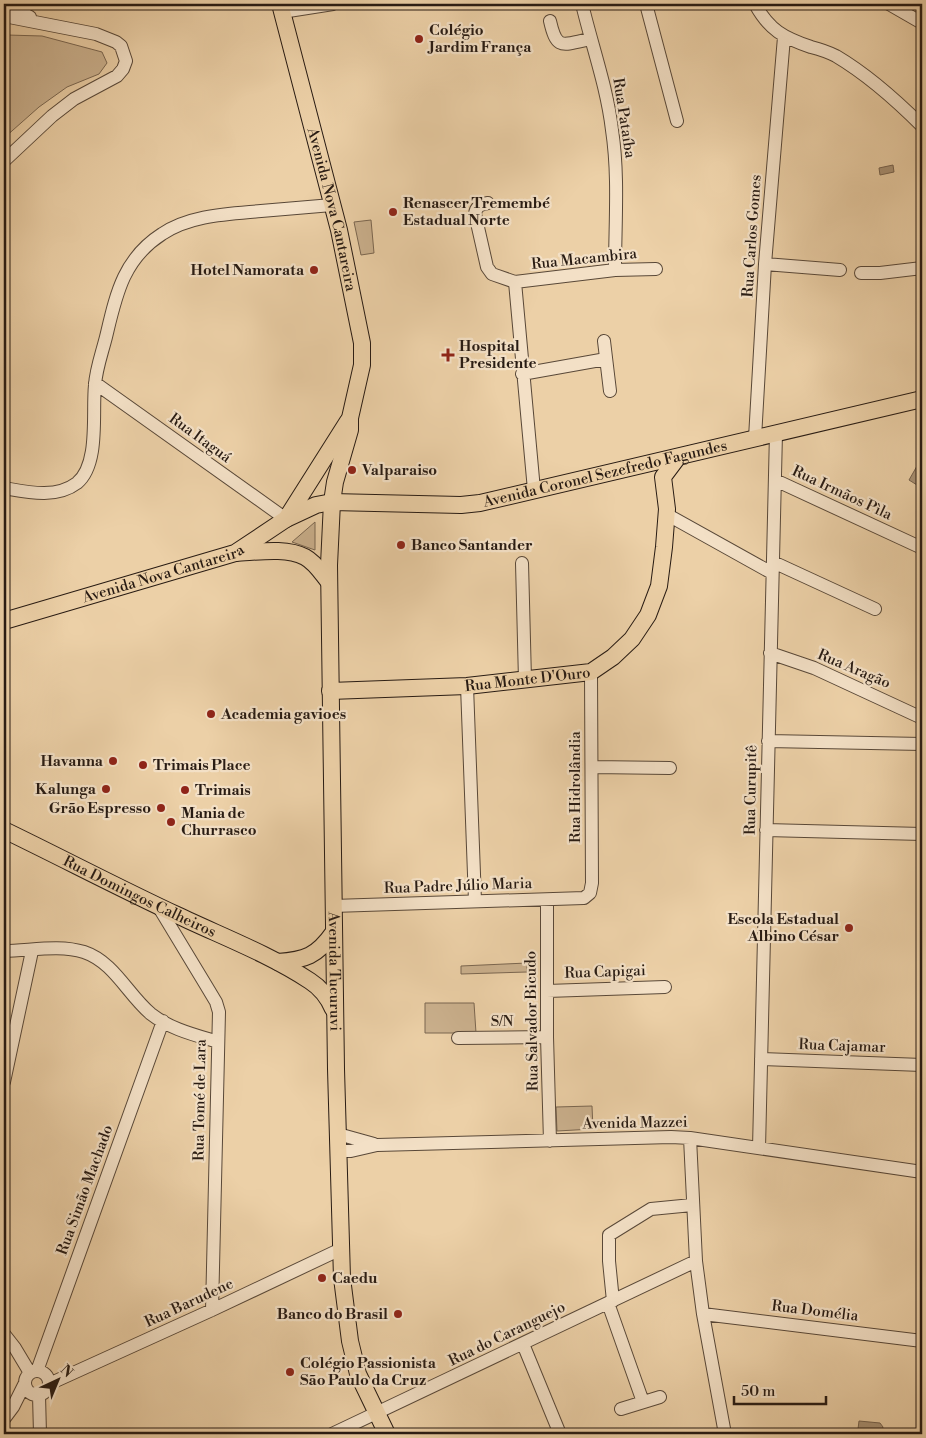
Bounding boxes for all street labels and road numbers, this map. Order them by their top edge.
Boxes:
street label: Rua Pataíba [608,77,640,160]
street label: Avenida Nova Cantareira [303,125,361,293]
street label: Rua Carlos Gomes [738,174,766,298]
street label: Rua Macambira [530,244,638,274]
street label: Rua Itaguá [165,409,235,467]
street label: Avenida Coronel Sezefredo Fagundes [480,436,729,512]
street label: Rua Irmãos Pìla [789,462,895,525]
street label: Avenida Nova Cantareira [79,540,248,607]
street label: Rua Aragão [815,645,893,693]
street label: Rua Monte D'Ouro [464,663,591,696]
street label: Rua Hidrolândia [566,731,585,843]
street label: Rua Curupitê [741,745,761,835]
street label: Rua Domingos Calheiros [60,851,219,941]
street label: Rua Padre Júlio Maria [384,874,533,898]
street label: Avenida Tucuruvi [324,910,345,1031]
street label: Rua Salvador Bicudo [521,951,543,1091]
street label: Rua Capigai [564,961,646,983]
street label: S/N [491,1012,513,1031]
street label: Rua Cajamar [798,1035,886,1057]
street label: Rua Tomé de Lara [189,1039,211,1161]
street label: Avenida Mazzei [581,1113,688,1133]
street label: Rua Simão Machado [53,1122,117,1258]
street label: Rua Barudene [142,1274,236,1332]
street label: Rua Domélia [770,1296,860,1326]
street label: Rua do Caranguejo [445,1297,569,1371]

